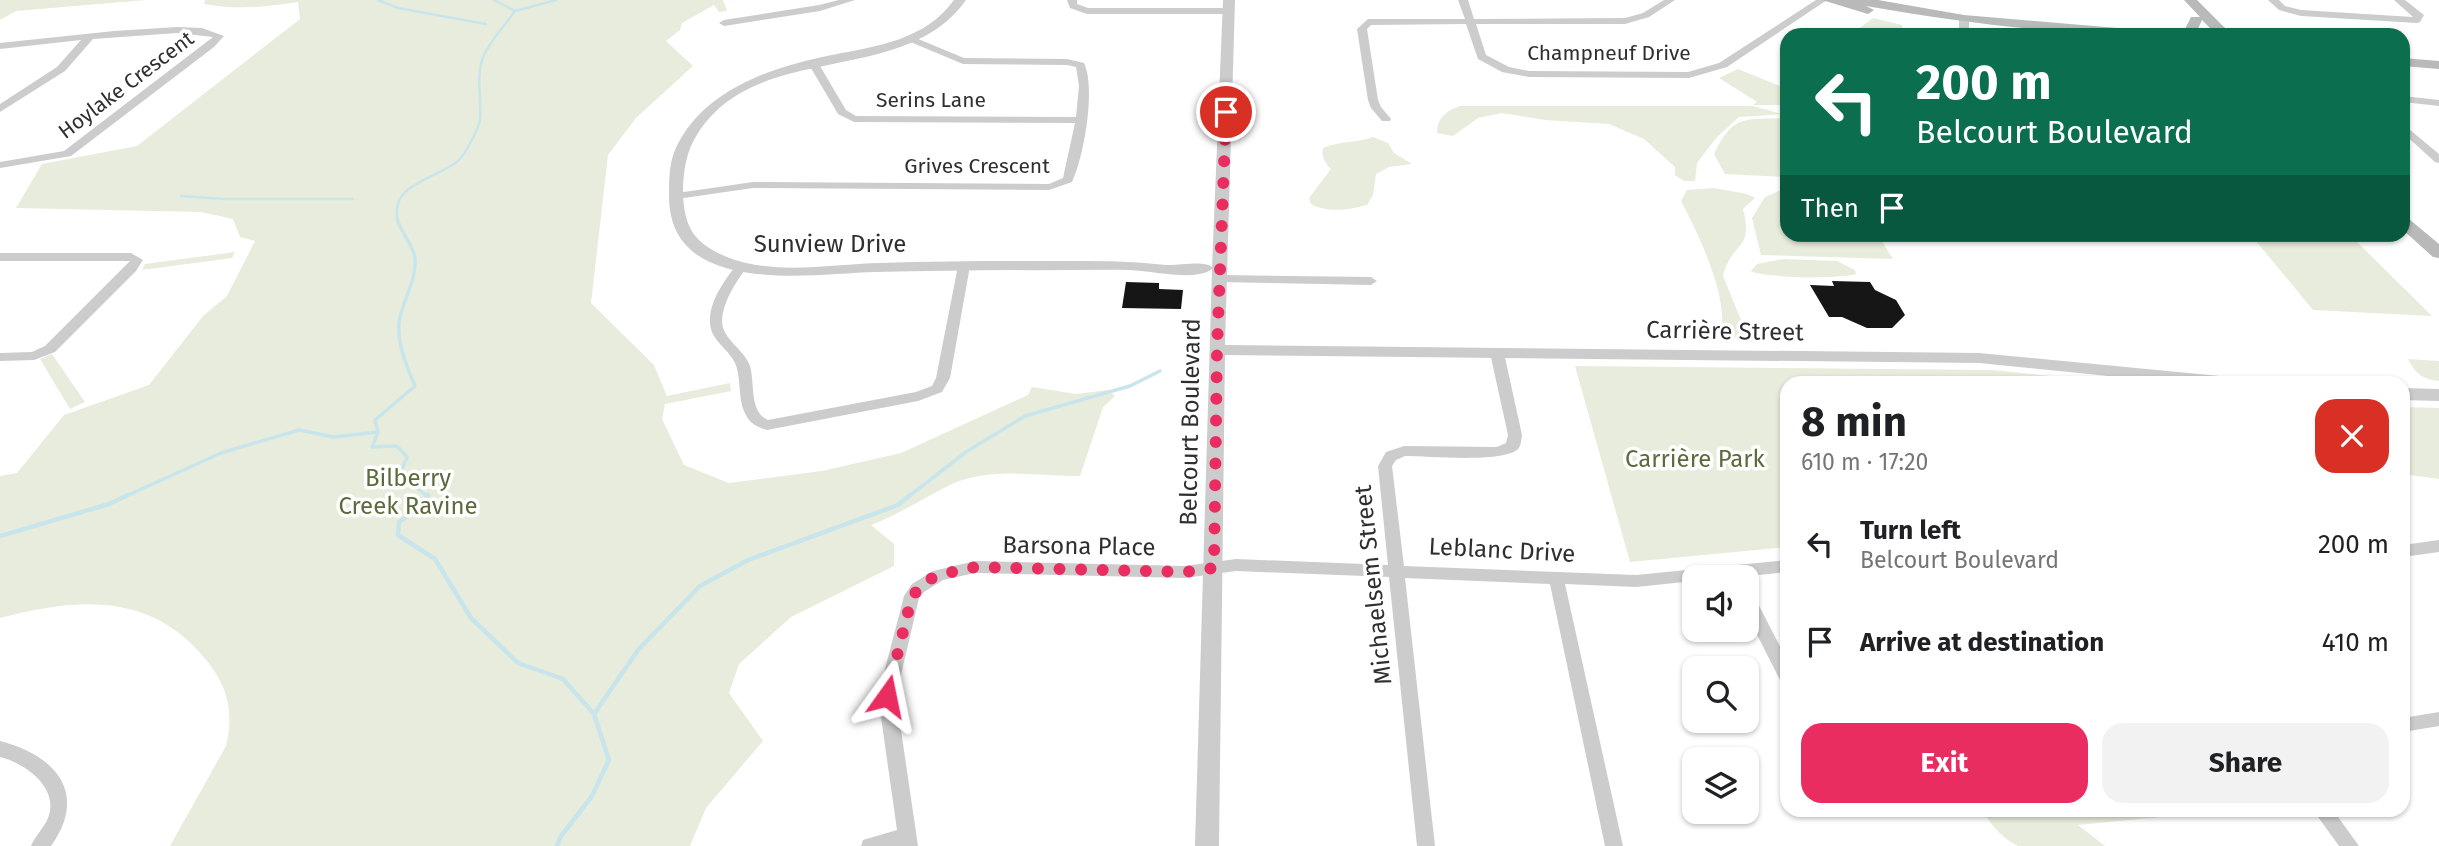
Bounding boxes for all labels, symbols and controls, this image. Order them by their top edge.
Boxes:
street label: Hoylake Crescent [53,25,199,144]
street label: Champneuf Drive [1527,40,1691,66]
text: 200 m [1916,53,2052,112]
icon: left [1801,56,1892,147]
pin [1196,82,1256,142]
street label: Serins Lane [876,87,986,113]
icon: arrive [1207,93,1245,131]
text: Belcourt Boulevard [1916,113,2193,151]
street label: Grives Crescent [904,153,1050,179]
icon: arrive [1873,189,1911,227]
text: Then [1801,193,1859,224]
street label: Sunview Drive [754,230,906,258]
street label: Carrière Street [1646,316,1804,346]
street label: Belcourt Boulevard [1174,318,1206,526]
text: 8 min [1801,397,1907,447]
button: close [2315,399,2389,473]
park label: Carrière Park [1625,445,1766,473]
text: 610 m · 17:20 [1801,448,1928,476]
park label: Bilberry Creek Ravine [338,464,478,520]
street label: Michaelsem Street [1349,484,1397,686]
text: Turn left [1860,515,1961,546]
icon: left [1801,525,1839,563]
text: 200 m [2318,529,2389,560]
street label: Barsona Place [1002,531,1156,561]
street label: Leblanc Drive [1428,532,1576,568]
text: Belcourt Boulevard [1860,546,2059,574]
map controls [1682,565,1759,824]
button: sound [1682,565,1759,642]
icon: arrive [1801,623,1839,661]
text: Arrive at destination [1860,627,2104,658]
text: 410 m [2322,627,2389,658]
button: search [1682,656,1759,733]
position arrow [850,659,924,733]
button: Exit [1801,723,2088,803]
button: Share [2102,723,2389,803]
button: layers [1682,747,1759,824]

